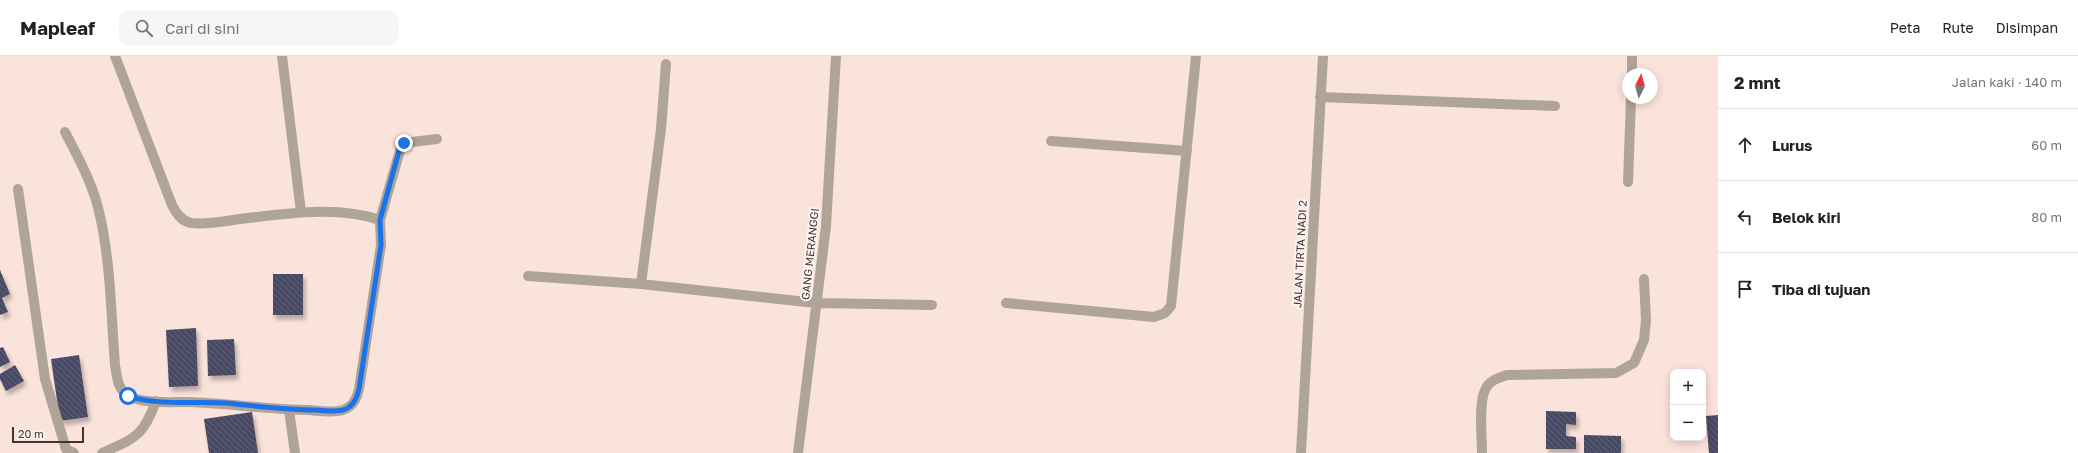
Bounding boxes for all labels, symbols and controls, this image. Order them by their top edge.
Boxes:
search box [119,10,399,46]
text: Mapleaf [20,16,95,39]
icon: search [133,17,155,39]
text: Cari di sini [165,19,240,37]
text: Peta [1890,19,1920,36]
text: Rute [1942,19,1974,36]
text: Disimpan [1996,19,2058,36]
north arrow [1622,68,1658,104]
text: 2 mnt [1734,72,1781,93]
text: Jalan kaki · 140 m [1952,74,2062,90]
route end [395,134,413,152]
icon: ahead [1734,134,1756,156]
text: Lurus [1772,136,1813,154]
text: 60 m [2031,137,2062,153]
street label: JALAN TIRTA NADI 2 [1290,200,1309,308]
icon: left [1734,206,1756,228]
street label: GANG MERANGGI [798,207,821,300]
text: Belok kiri [1772,208,1841,226]
text: 80 m [2031,209,2062,225]
icon: arrive [1734,278,1756,300]
text: Tiba di tujuan [1772,280,1870,298]
map controls [1670,369,1706,441]
button: + [1670,369,1706,405]
route start [119,387,137,405]
button: − [1670,405,1706,441]
scale bar [12,425,84,444]
text: 20 m [18,427,44,440]

